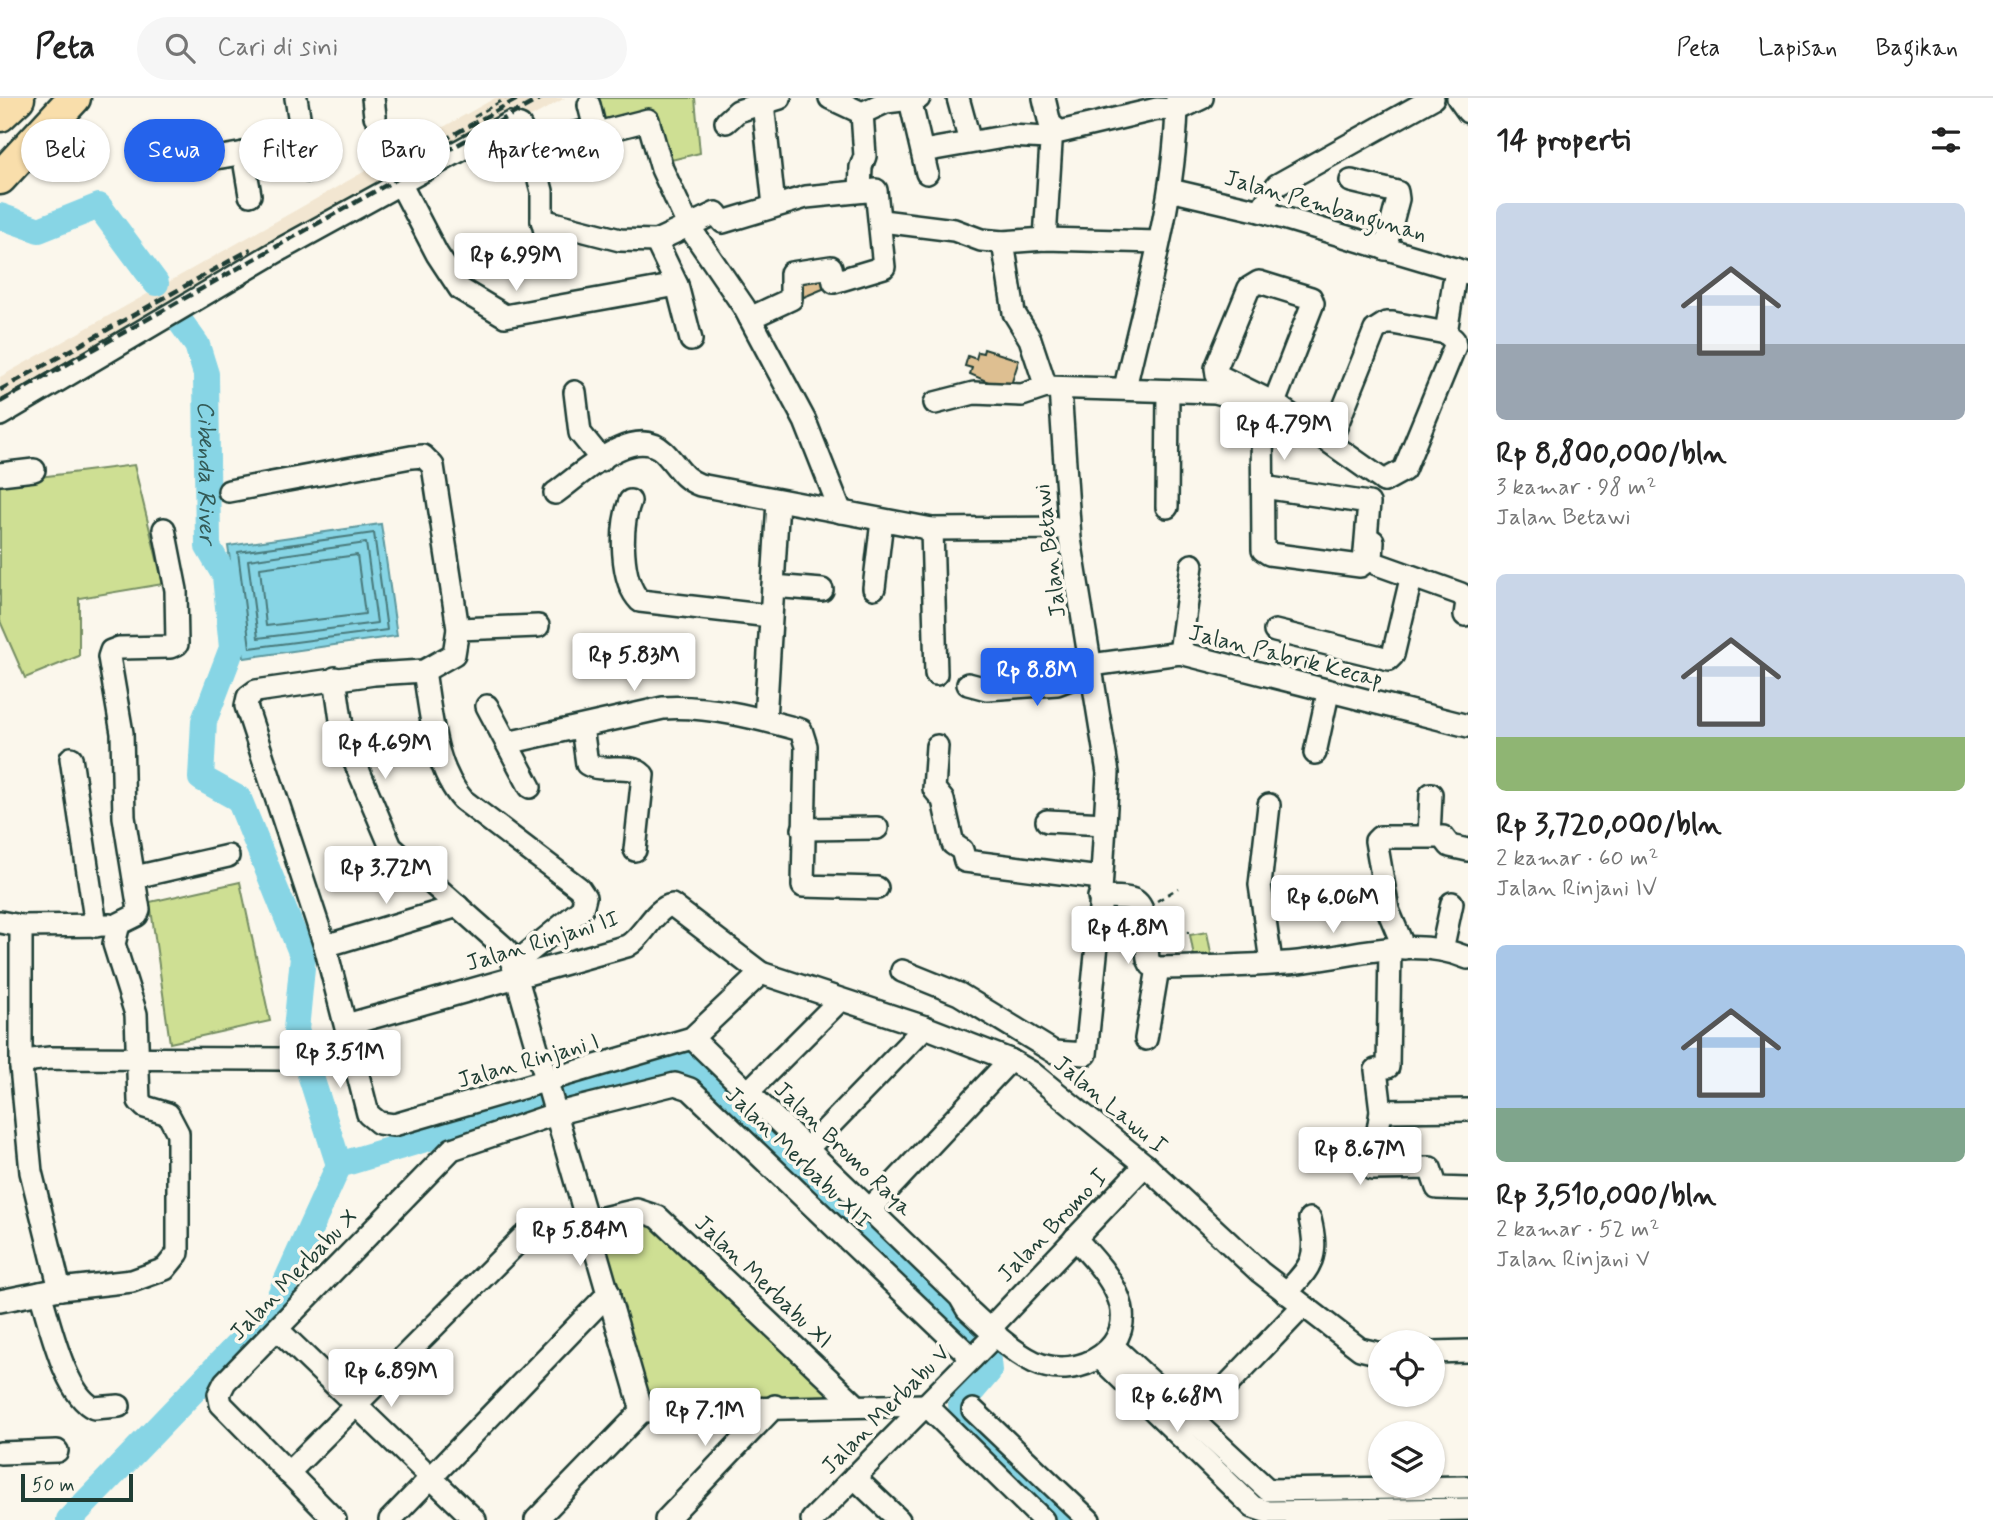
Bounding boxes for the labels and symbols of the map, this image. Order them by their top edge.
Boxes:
street label: Jalan Pembangunan [1220,164,1430,252]
pin: Rp 6.99M [444,234,588,293]
water label: Cibenda River [189,401,222,547]
pin: Rp 4.79M [1212,402,1356,462]
street label: Jalan Betawi [1028,482,1074,619]
street label: Jalan Pabrik Kecap [1185,618,1386,696]
pin: Rp 5.83M [562,634,706,693]
pin: Rp 8.8M [972,648,1102,708]
pin: Rp 4.69M [313,722,457,781]
pin: Rp 3.72M [314,846,458,906]
pin: Rp 6.06M [1261,876,1405,935]
street label: Jalan Rinjani II [463,904,623,979]
pin: Rp 4.8M [1063,906,1193,966]
street label: Jalan Rinjani I [454,1027,603,1096]
pin: Rp 3.51M [268,1030,412,1090]
street label: Jalan Lawu I [1047,1049,1173,1162]
street label: Jalan Bromo Raya [767,1075,919,1224]
street label: Jalan Merbabu XII [718,1081,877,1236]
pin: Rp 8.67M [1288,1128,1432,1187]
street label: Jalan Bromo I [992,1163,1115,1290]
street label: Jalan Merbabu X [224,1203,365,1348]
pin: Rp 5.84M [508,1208,652,1268]
street label: Jalan Merbabu XI [687,1209,838,1356]
street label: Jalan Merbabu V [815,1339,958,1482]
pin: Rp 6.89M [319,1350,463,1409]
pin: Rp 6.68M [1105,1374,1249,1434]
pin: Rp 7.1M [640,1388,770,1448]
scale bar [21,1471,133,1503]

